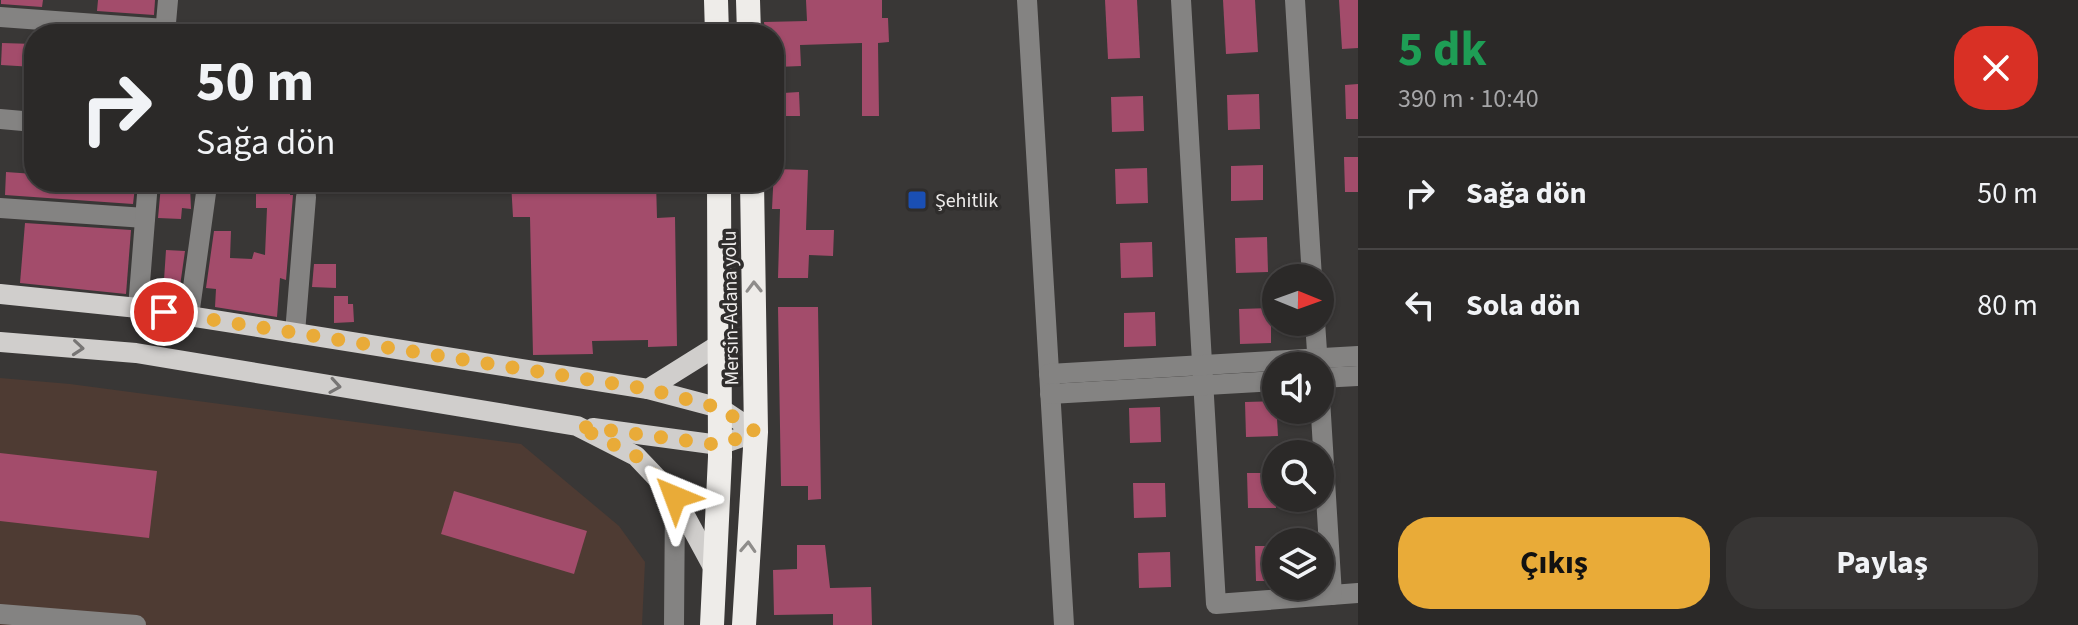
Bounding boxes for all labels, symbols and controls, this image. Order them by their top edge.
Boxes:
text: 5 dk [1398,16,1487,84]
button: close [1954,26,2038,110]
text: 50 m [196,43,314,122]
icon: right [64,56,168,160]
text: 390 m · 10:40 [1398,80,1539,117]
text: Sağa dön [196,117,335,168]
icon: right [1398,171,1442,215]
text: Sağa dön [1466,172,1587,215]
text: 50 m [1977,172,2038,215]
place label: Şehitlik [935,187,998,215]
marker: Şehitlik [906,189,928,211]
street label: Mersin-Adana yolu [716,230,746,386]
north arrow [1262,264,1334,336]
map controls [1262,264,1334,600]
pin [130,278,198,346]
one-way arrow [745,280,762,293]
icon: left [1398,283,1442,327]
text: Sola dön [1466,284,1581,327]
text: 80 m [1977,284,2038,327]
icon: arrive [142,290,186,334]
one-way arrow [72,340,85,357]
button: sound [1262,352,1334,424]
one-way arrow [328,377,342,394]
button: search [1262,440,1334,512]
position arrow [633,455,717,539]
button: Çıkış [1398,517,1710,609]
button: Paylaş [1726,517,2038,609]
button: layers [1262,528,1334,600]
one-way arrow [740,540,757,553]

